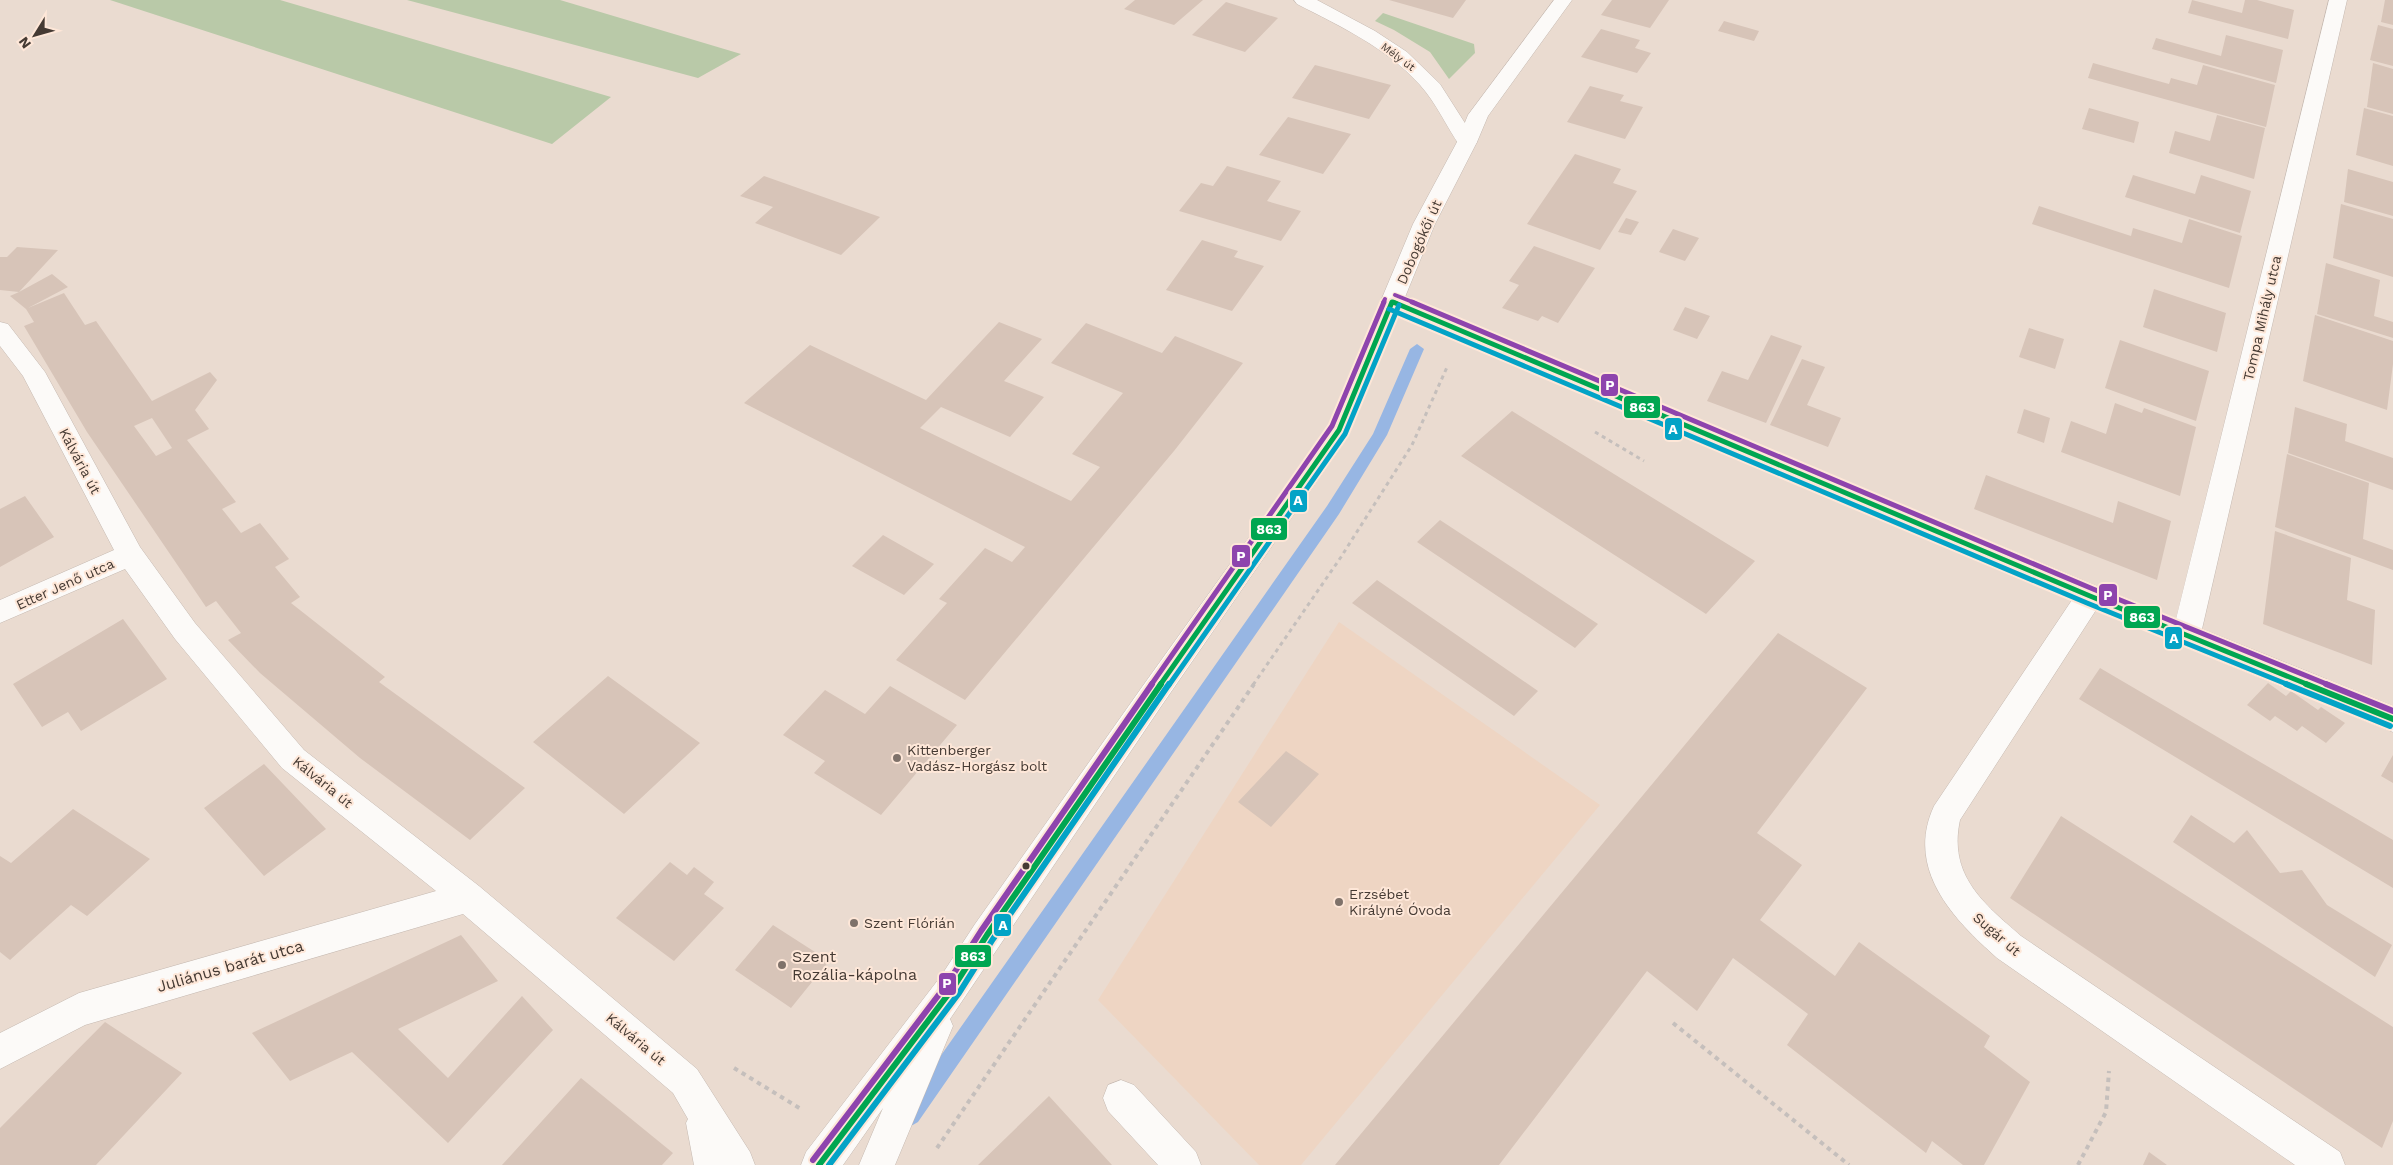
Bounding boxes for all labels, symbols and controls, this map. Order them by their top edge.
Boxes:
north arrow [10,10,60,60]
text: N [15,34,34,52]
street label: Mély út [1378,40,1418,74]
street label: Dobogókői út [1393,197,1445,287]
street label: Tompa Mihály utca [2240,254,2284,382]
line badge: P [1600,373,1619,397]
text: P [1605,377,1615,393]
line badge: 863 [1623,395,1661,419]
text: 863 [1629,399,1655,415]
line badge: A [1664,417,1683,441]
text: A [1668,421,1678,437]
street label: Kálvária út [56,425,104,497]
line badge: A [1289,489,1308,513]
text: A [1293,492,1303,508]
line badge: 863 [1250,517,1288,541]
text: 863 [1256,521,1282,537]
line badge: P [1231,544,1251,568]
text: P [1236,548,1246,564]
street label: Etter Jenő utca [14,555,116,613]
line badge: P [2098,583,2118,607]
text: P [2103,587,2113,603]
line badge: 863 [2123,605,2161,629]
text: 863 [2129,609,2155,625]
line badge: A [2164,626,2183,650]
text: A [2169,630,2179,646]
place label: Kittenberger Vadász-Horgász bolt [907,742,1047,774]
marker: Kittenberger Vadász-Horgász bolt [891,752,903,764]
street label: Kálvária út [290,753,356,811]
unlabelled marker [1021,861,1031,871]
place label: Erzsébet Királyné Óvoda [1349,886,1451,918]
marker: Erzsébet Királyné Óvoda [1333,896,1345,908]
street label: Sugár út [1970,909,2024,959]
line badge: A [993,913,1012,937]
place label: Szent Flórián [864,915,955,931]
marker: Szent Flórián [848,917,860,929]
text: A [998,917,1008,933]
street label: Juliánus barát utca [155,936,305,996]
line badge: 863 [954,944,992,968]
place label: Szent Rozália-kápolna [792,947,917,984]
text: 863 [960,948,986,964]
marker: Szent Rozália-kápolna [776,959,788,971]
line badge: P [938,972,957,996]
text: P [942,975,952,991]
street label: Kálvária út [603,1010,669,1068]

